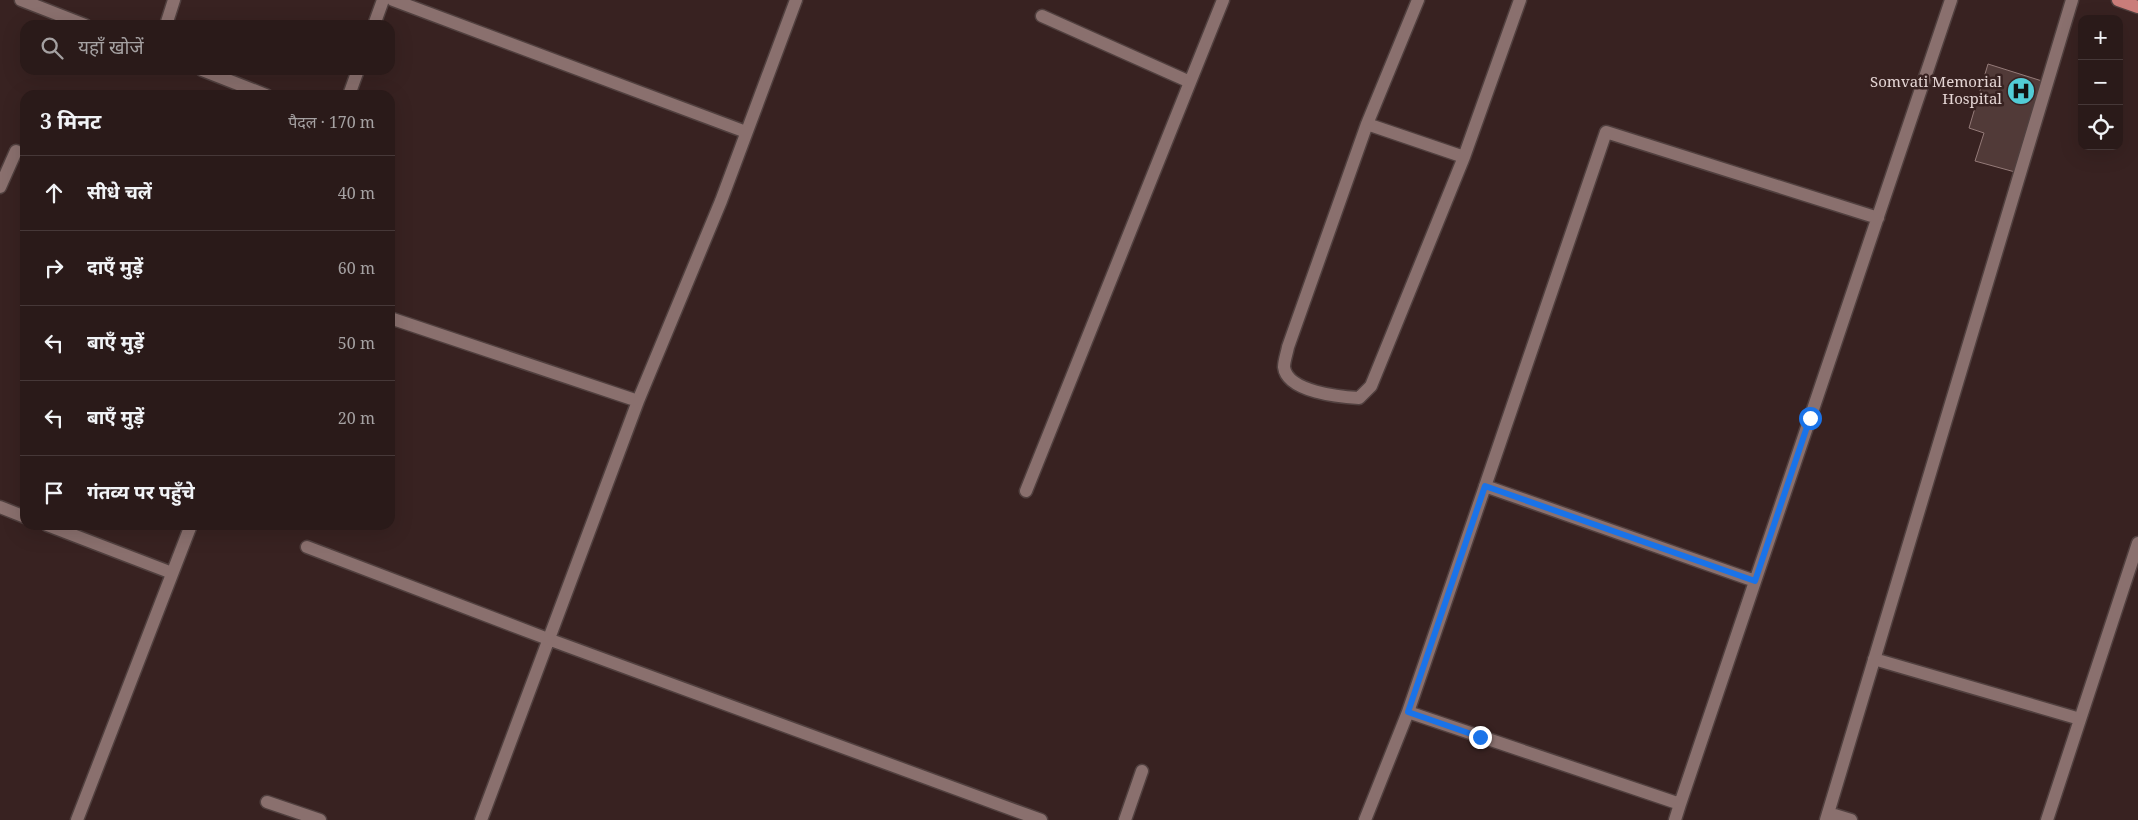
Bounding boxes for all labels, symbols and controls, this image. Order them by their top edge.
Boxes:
map controls [2078,15,2123,150]
button: + [2078,15,2123,60]
search box [20,20,395,75]
icon: search [38,34,66,62]
text: यहाँ खोजें [78,34,144,60]
button: − [2078,60,2123,105]
place label: Somvati Memorial Hospital [1870,71,2002,108]
hospital icon: Somvati Memorial Hospital [2006,76,2036,106]
button: locate [2078,105,2123,150]
text: 3 मिनट [40,107,101,135]
text: पैदल · 170 m [288,111,375,133]
icon: ahead [40,179,68,207]
text: सीधे चलें [87,179,152,205]
text: 40 m [338,182,375,204]
icon: right [40,254,68,282]
text: दाएँ मुड़ें [87,254,143,280]
text: 60 m [338,257,375,279]
icon: left [40,329,68,357]
text: बाएँ मुड़ें [87,329,144,355]
text: 50 m [338,332,375,354]
icon: left [40,404,68,432]
text: बाएँ मुड़ें [87,404,144,430]
text: 20 m [338,407,375,429]
route start [1799,407,1822,430]
icon: arrive [40,479,68,507]
text: गंतव्य पर पहुँचे [87,479,195,505]
route end [1469,726,1492,749]

